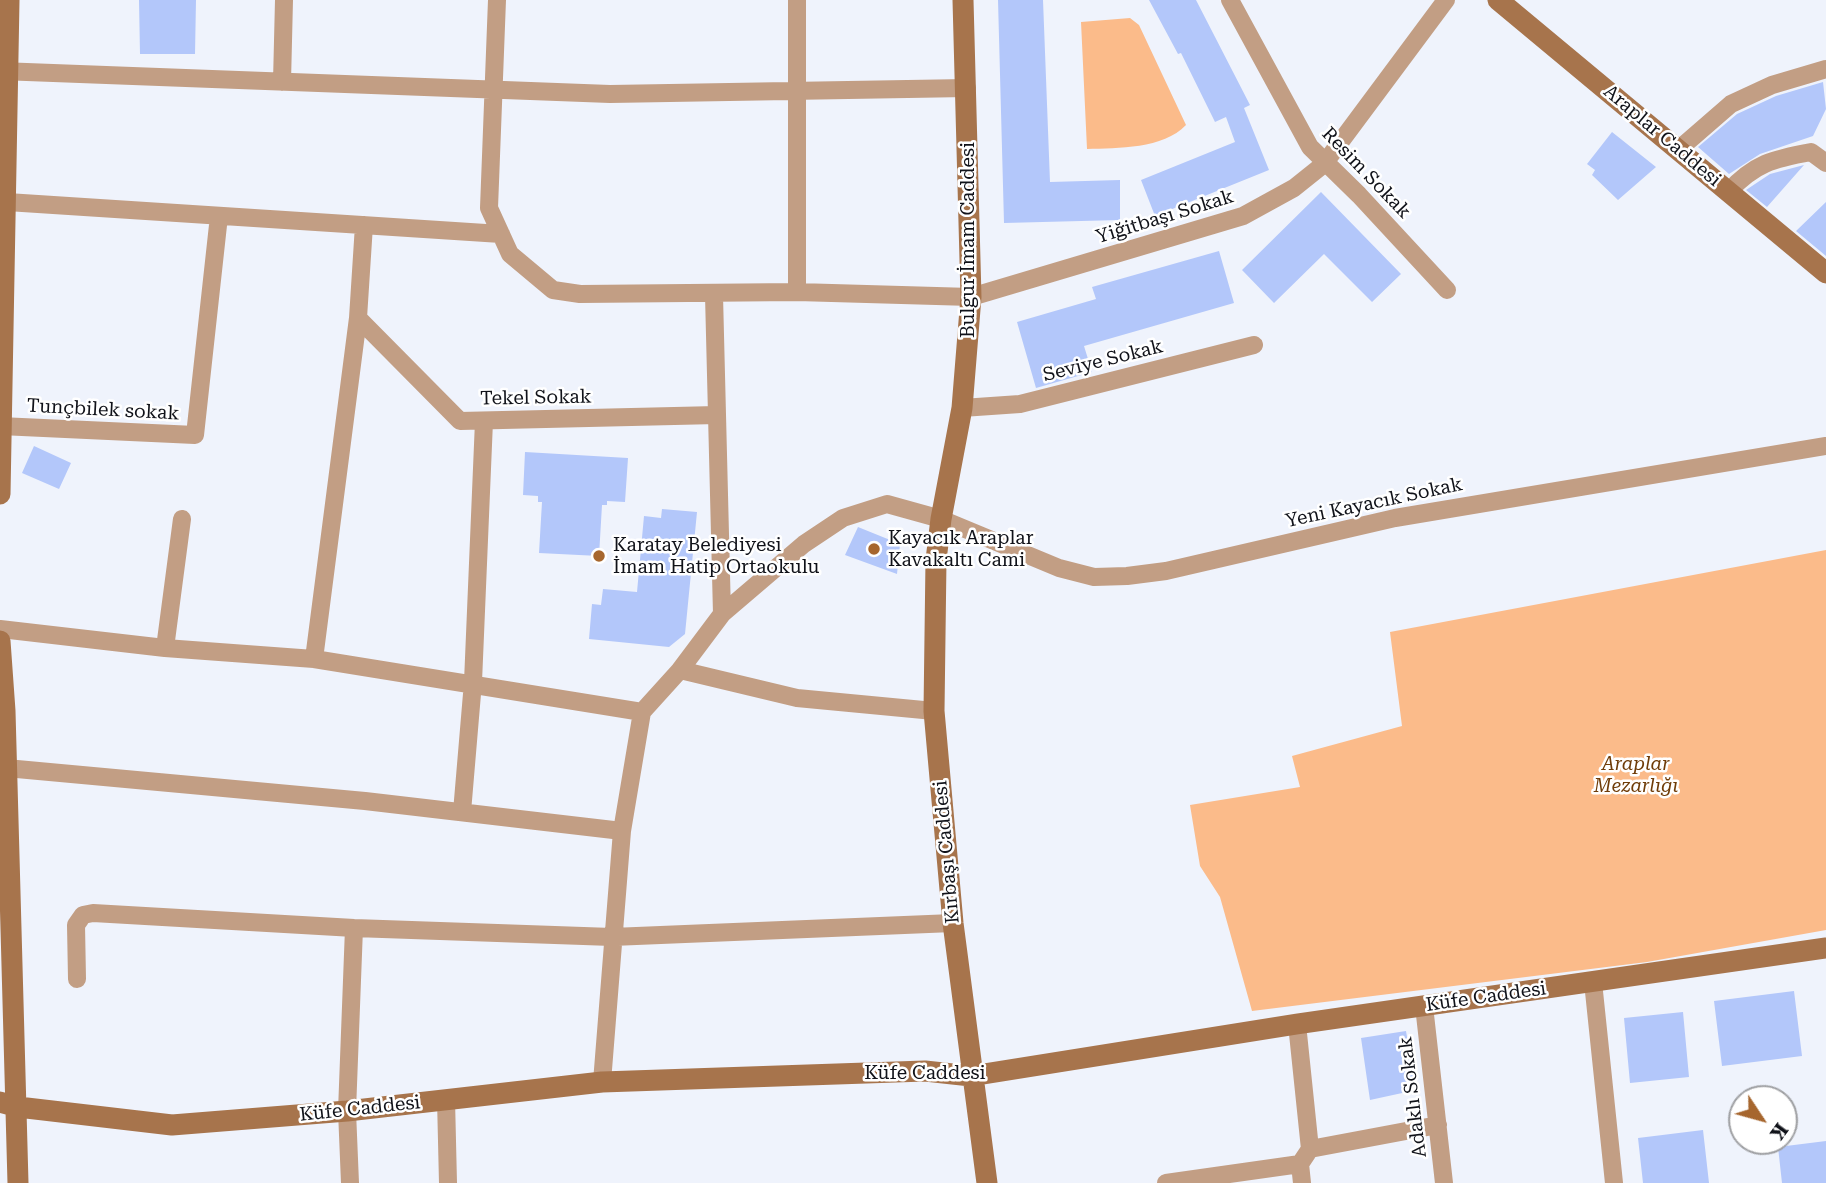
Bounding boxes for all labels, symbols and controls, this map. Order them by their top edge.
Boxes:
street label: Araplar Caddesi [1599,80,1725,192]
street label: Resim Sokak [1317,123,1415,223]
street label: Bulgur İmam Caddesi [957,142,979,338]
street label: Yiğitbaşı Sokak [1093,185,1237,249]
street label: Seviye Sokak [1041,335,1165,387]
street label: Tekel Sokak [480,386,592,410]
street label: Tunçbilek sokak [26,395,180,425]
street label: Yeni Kayacık Sokak [1283,473,1465,533]
place label: Kayacık Araplar Kavakaltı Cami [888,527,1033,571]
place label: Karatay Belediyesi İmam Hatip Ortaokulu [613,534,819,578]
marker: Kayacık Araplar Kavakaltı Cami [866,541,882,557]
marker: Karatay Belediyesi İmam Hatip Ortaokulu [591,548,607,564]
park label: Araplar Mezarlığı [1594,753,1678,797]
street label: Kırbaşı Caddesi [929,779,965,925]
street label: Küfe Caddesi [1424,977,1548,1017]
street label: Adaklı Sokak [1394,1035,1432,1159]
street label: Küfe Caddesi [864,1062,986,1084]
north arrow [1728,1085,1798,1155]
street label: Küfe Caddesi [298,1091,422,1127]
text: K [1765,1119,1792,1144]

